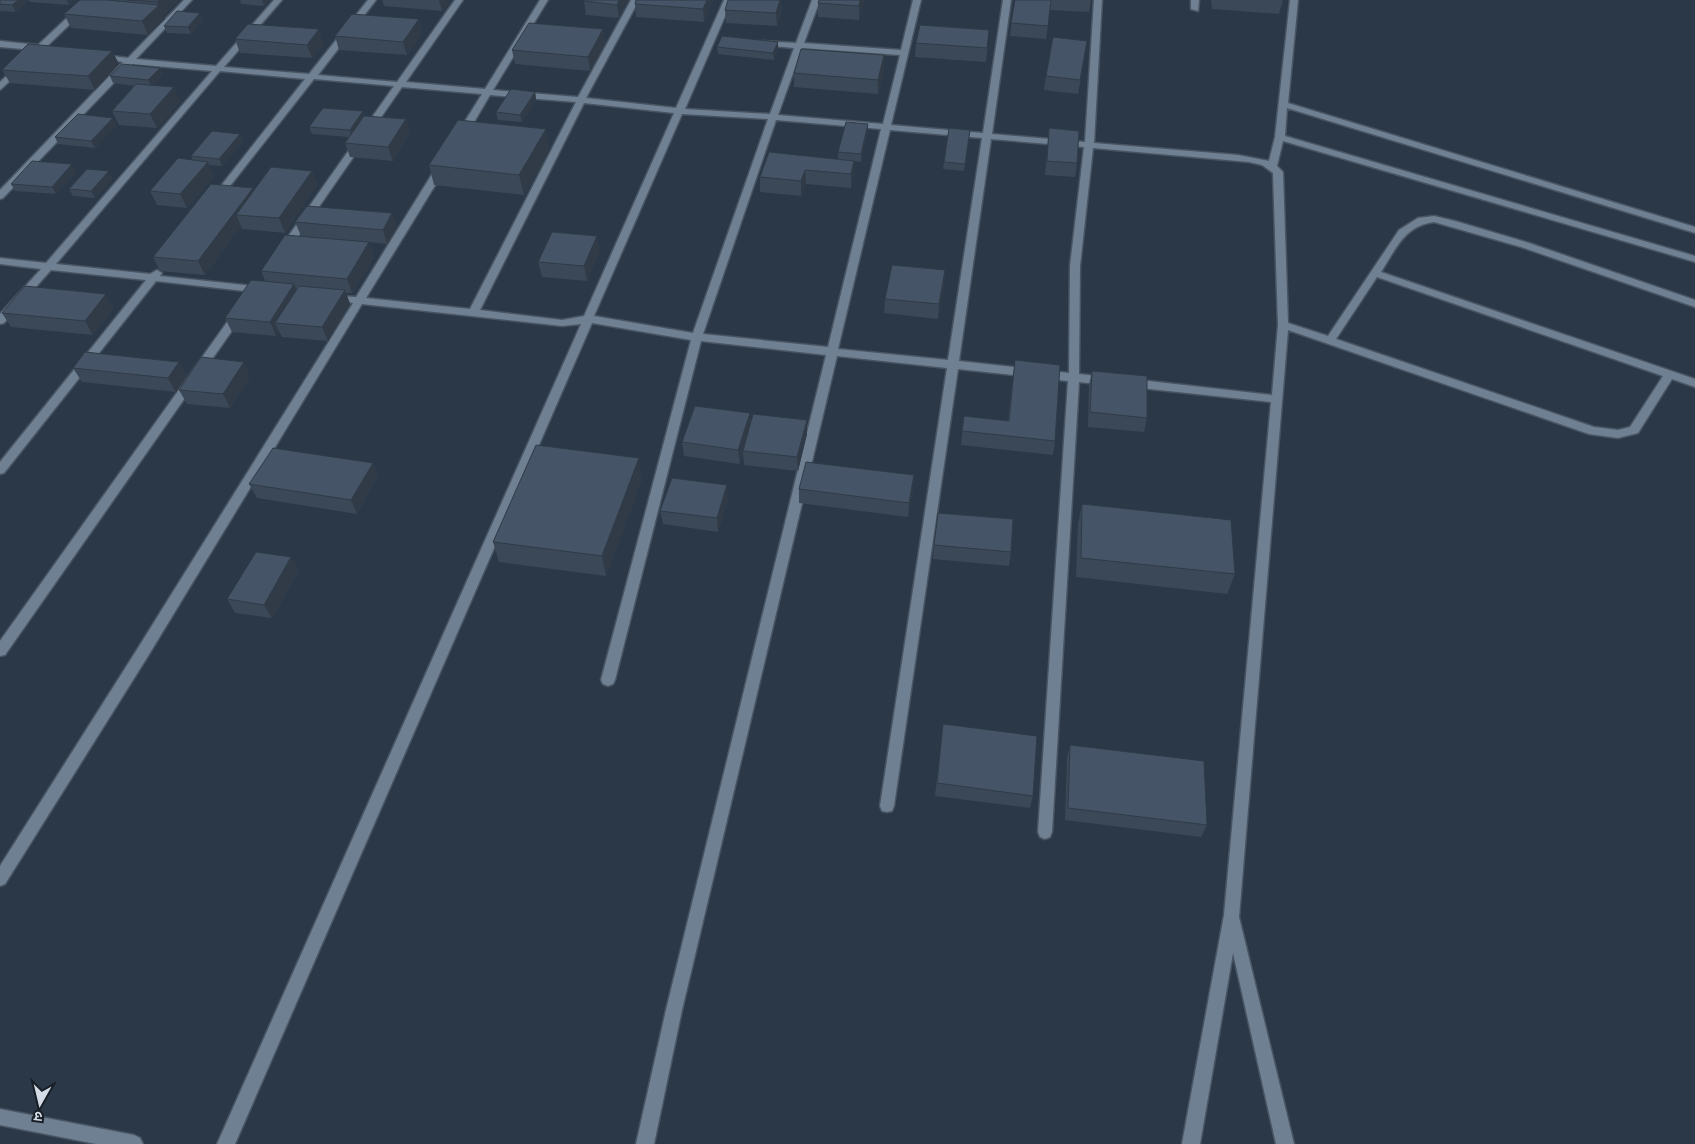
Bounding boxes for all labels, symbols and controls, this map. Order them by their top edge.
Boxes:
north arrow [15,1079,65,1129]
text: उ [32,1107,44,1125]

